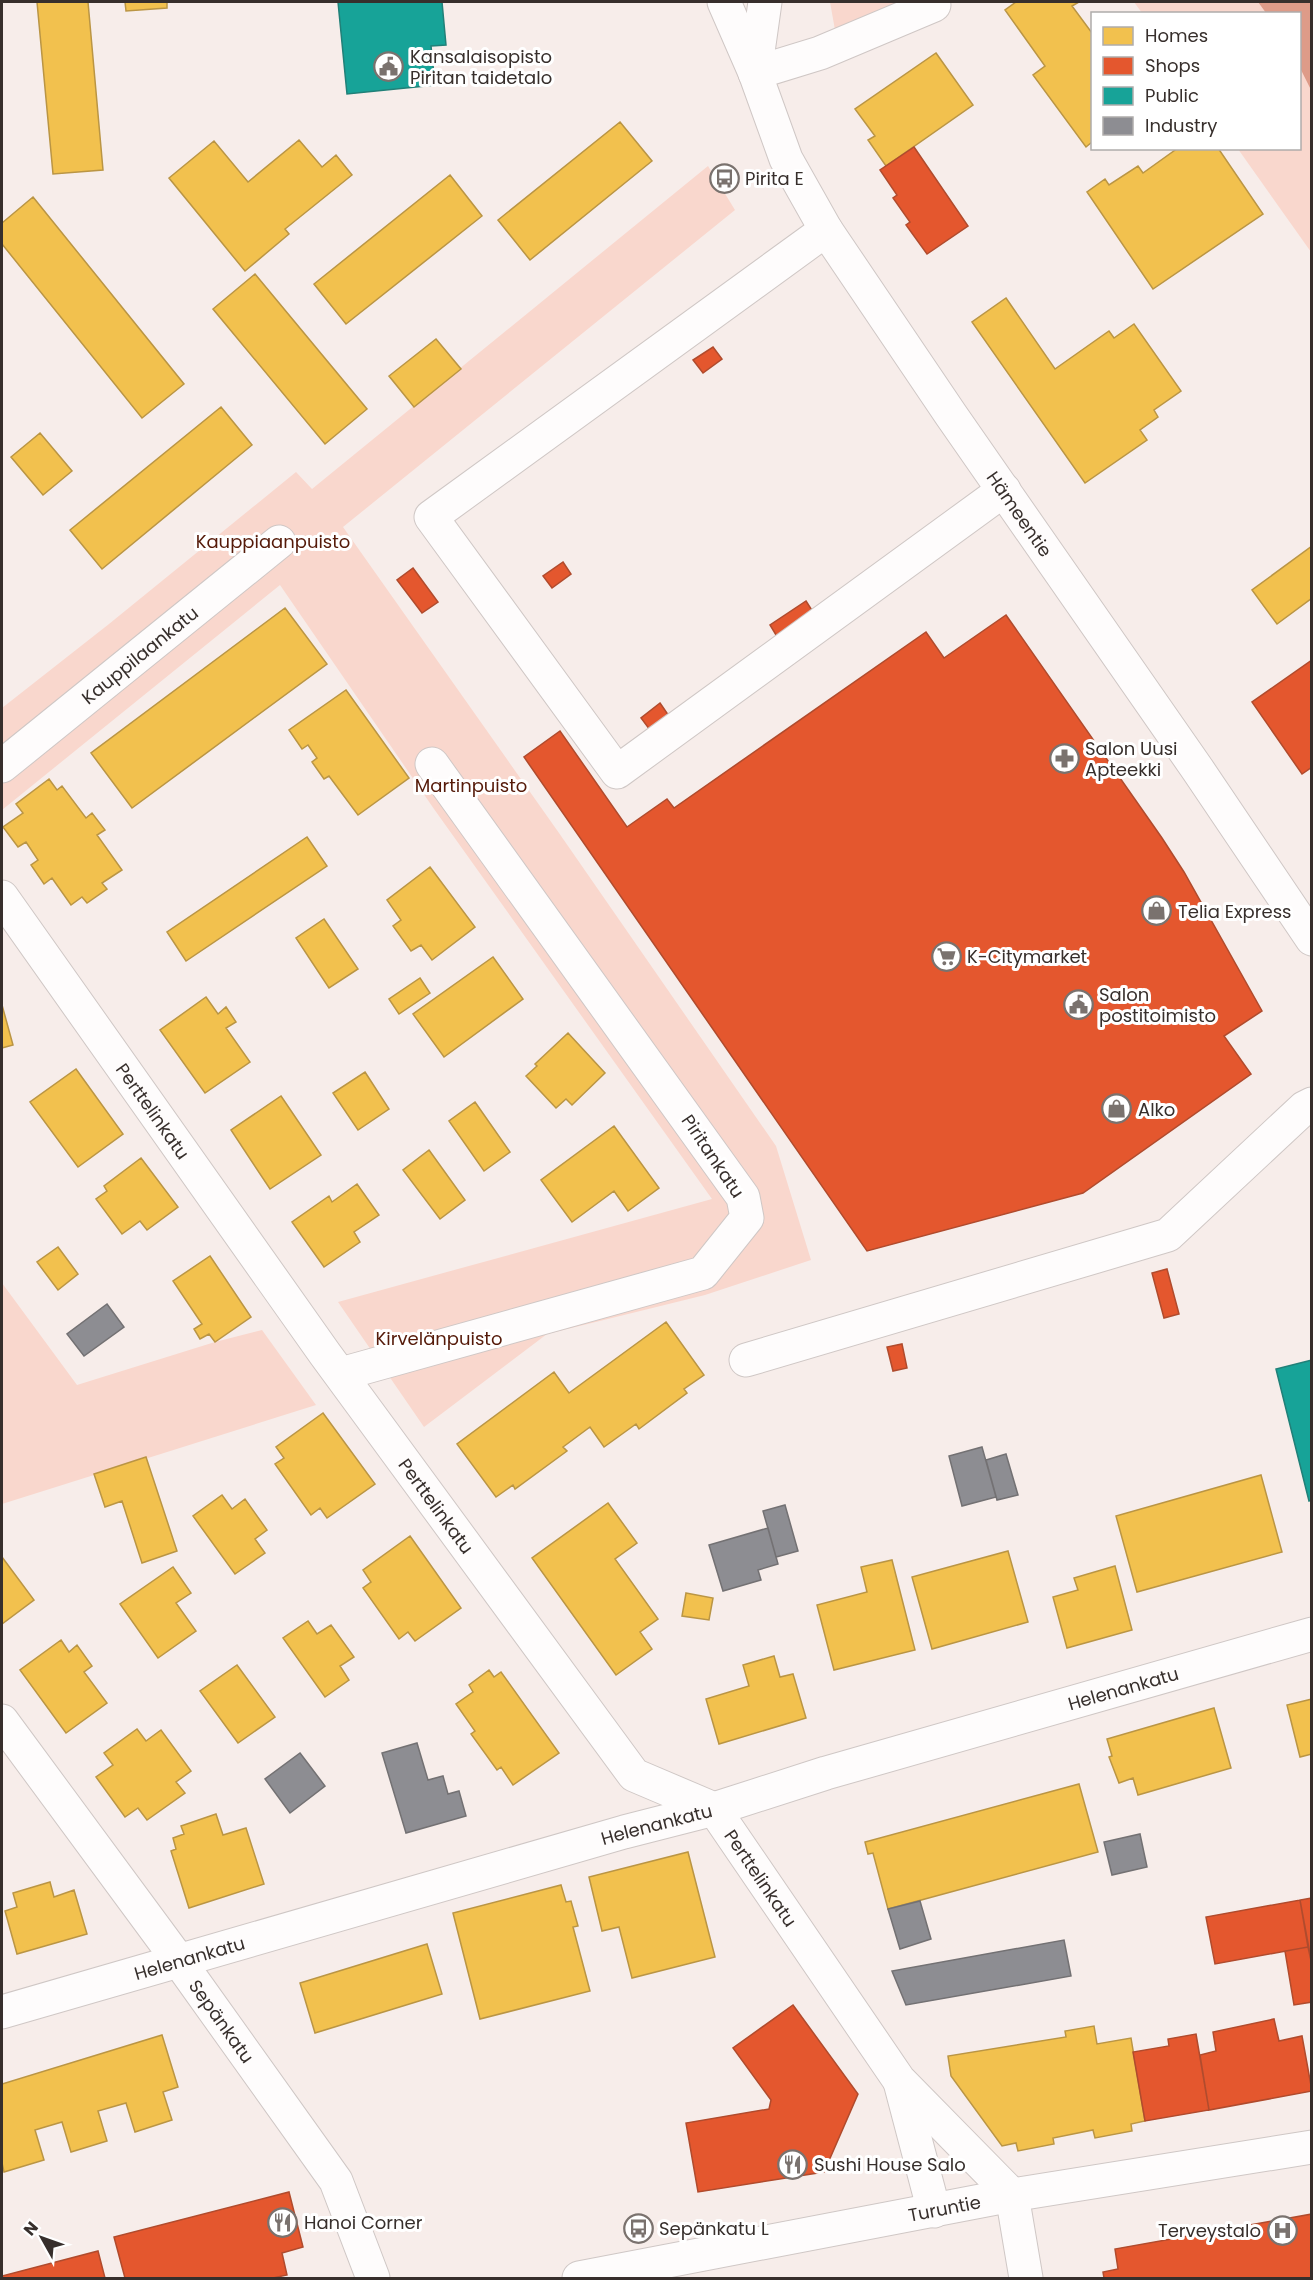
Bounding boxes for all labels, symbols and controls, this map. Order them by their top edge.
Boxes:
legend [1091,12,1301,150]
text: Homes [1145,23,1208,48]
place label: Kansalaisopisto Piritan taidetalo [410,44,552,90]
public building icon: Kansalaisopisto Piritan taidetalo [373,50,405,82]
text: Shops [1145,53,1200,78]
text: Public [1145,83,1199,108]
text: Industry [1145,113,1217,138]
bus stop icon: Pirita E [708,162,740,194]
place label: Pirita E [745,166,804,191]
street label: Hämeentie [981,466,1058,562]
park label: Kauppiaanpuisto [196,529,350,554]
street label: Kauppilaankatu [76,600,203,709]
place label: Salon Uusi Apteekki [1085,736,1178,782]
pharmacy icon: Salon Uusi Apteekki [1048,742,1080,774]
park label: Martinpuisto [415,773,527,798]
shop icon: Telia Express [1141,895,1173,927]
place label: Telia Express [1178,899,1291,924]
supermarket icon: K-Citymarket [930,940,962,972]
place label: K-Citymarket [967,944,1087,969]
place label: Salon postitoimisto [1099,982,1216,1028]
public building icon: Salon postitoimisto [1062,988,1094,1020]
street label: Perttelinkatu [111,1058,196,1164]
shop icon: Alko [1101,1093,1133,1125]
place label: Alko [1138,1097,1175,1122]
street label: Piritankatu [676,1109,750,1203]
park label: Kirvelänpuisto [376,1326,502,1351]
street label: Perttelinkatu [393,1453,480,1559]
street label: Helenankatu [1065,1660,1181,1716]
street label: Helenankatu [598,1797,715,1851]
street label: Perttelinkatu [719,1824,803,1931]
street label: Helenankatu [131,1930,248,1986]
street label: Sepänkatu [183,1974,260,2068]
restaurant icon: Sushi House Salo [777,2148,809,2180]
place label: Sushi House Salo [814,2152,966,2177]
street label: Turuntie [906,2189,983,2227]
restaurant icon: Hanoi Corner [267,2206,299,2238]
north arrow [12,2208,72,2268]
place label: Hanoi Corner [304,2210,423,2235]
bus stop icon: Sepänkatu L [622,2212,654,2244]
hospital icon: Terveystalo [1266,2214,1298,2246]
place label: Sepänkatu L [659,2216,769,2241]
text: N [18,2217,44,2241]
place label: Terveystalo [1158,2218,1261,2243]

